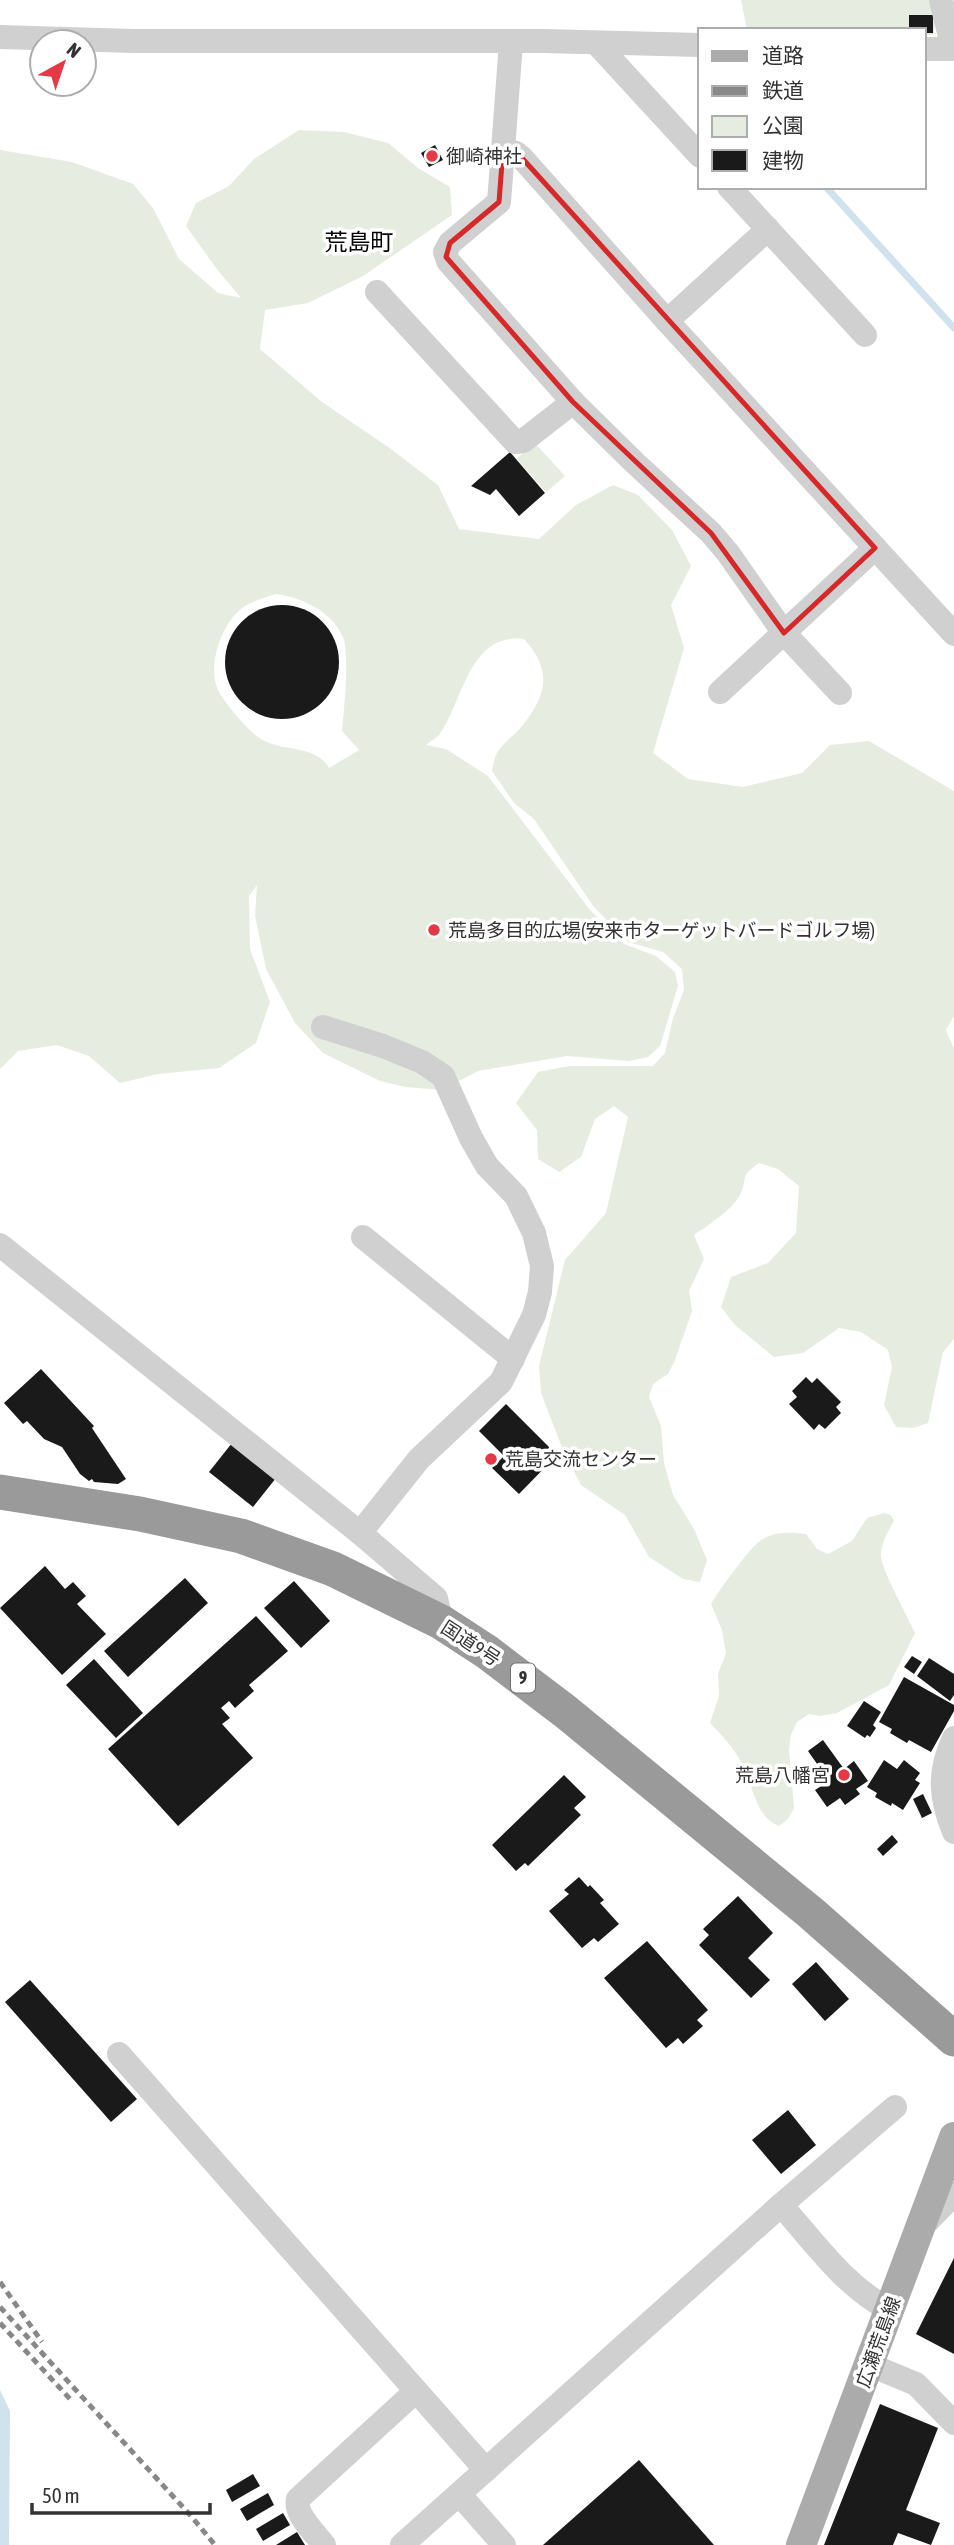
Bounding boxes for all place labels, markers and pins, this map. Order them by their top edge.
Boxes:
place label: 御崎神社 [446,145,522,167]
marker: 御崎神社 [424,148,440,164]
place label: 荒島多目的広場(安来市ターゲットバードゴルフ場) [448,919,875,941]
marker: 荒島多目的広場(安来市ターゲットバードゴルフ場) [426,922,442,938]
place label: 荒島交流センター [505,1448,657,1470]
marker: 荒島交流センター [483,1451,499,1467]
place label: 荒島八幡宮 [735,1764,830,1786]
marker: 荒島八幡宮 [836,1767,852,1783]

